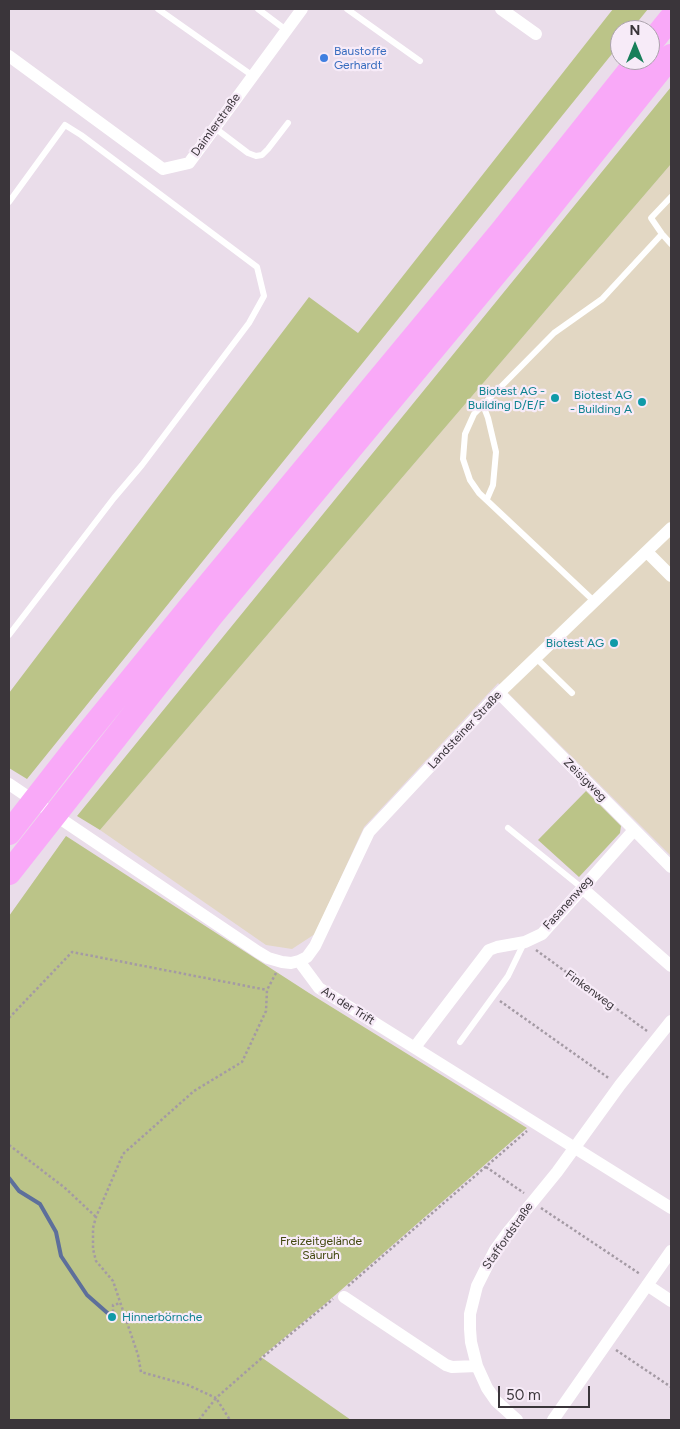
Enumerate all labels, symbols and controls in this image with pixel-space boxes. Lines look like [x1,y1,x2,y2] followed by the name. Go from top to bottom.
[610,20,660,70] north arrow
[630,22,640,39] text: N
[334,44,387,72] place label: Baustoffe Gerhardt
[318,52,330,64] marker: Baustoffe Gerhardt
[188,91,244,159] street label: Daimlerstraße
[468,384,545,412] place label: Biotest AG - Building D/E/F
[570,388,632,416] place label: Biotest AG - Building A
[549,392,561,404] marker: Biotest AG - Building D/E/F
[636,396,648,408] marker: Biotest AG - Building A
[546,636,604,650] place label: Biotest AG
[608,637,620,649] marker: Biotest AG
[425,688,505,772] street label: Landsteiner Straße
[560,755,610,805] street label: Zeisigweg
[540,873,596,933] street label: Fasanenweg
[562,967,618,1013] street label: Finkenweg
[319,984,377,1028] street label: An der Trift
[480,1200,536,1272] street label: Staffordstraße
[280,1234,362,1262] park label: Freizeitgelände Säuruh
[122,1310,202,1324] place label: Hinnerbörnche
[106,1311,118,1323] marker: Hinnerbörnche
[500,1376,592,1408] scale bar
[506,1386,541,1404] text: 50 m

